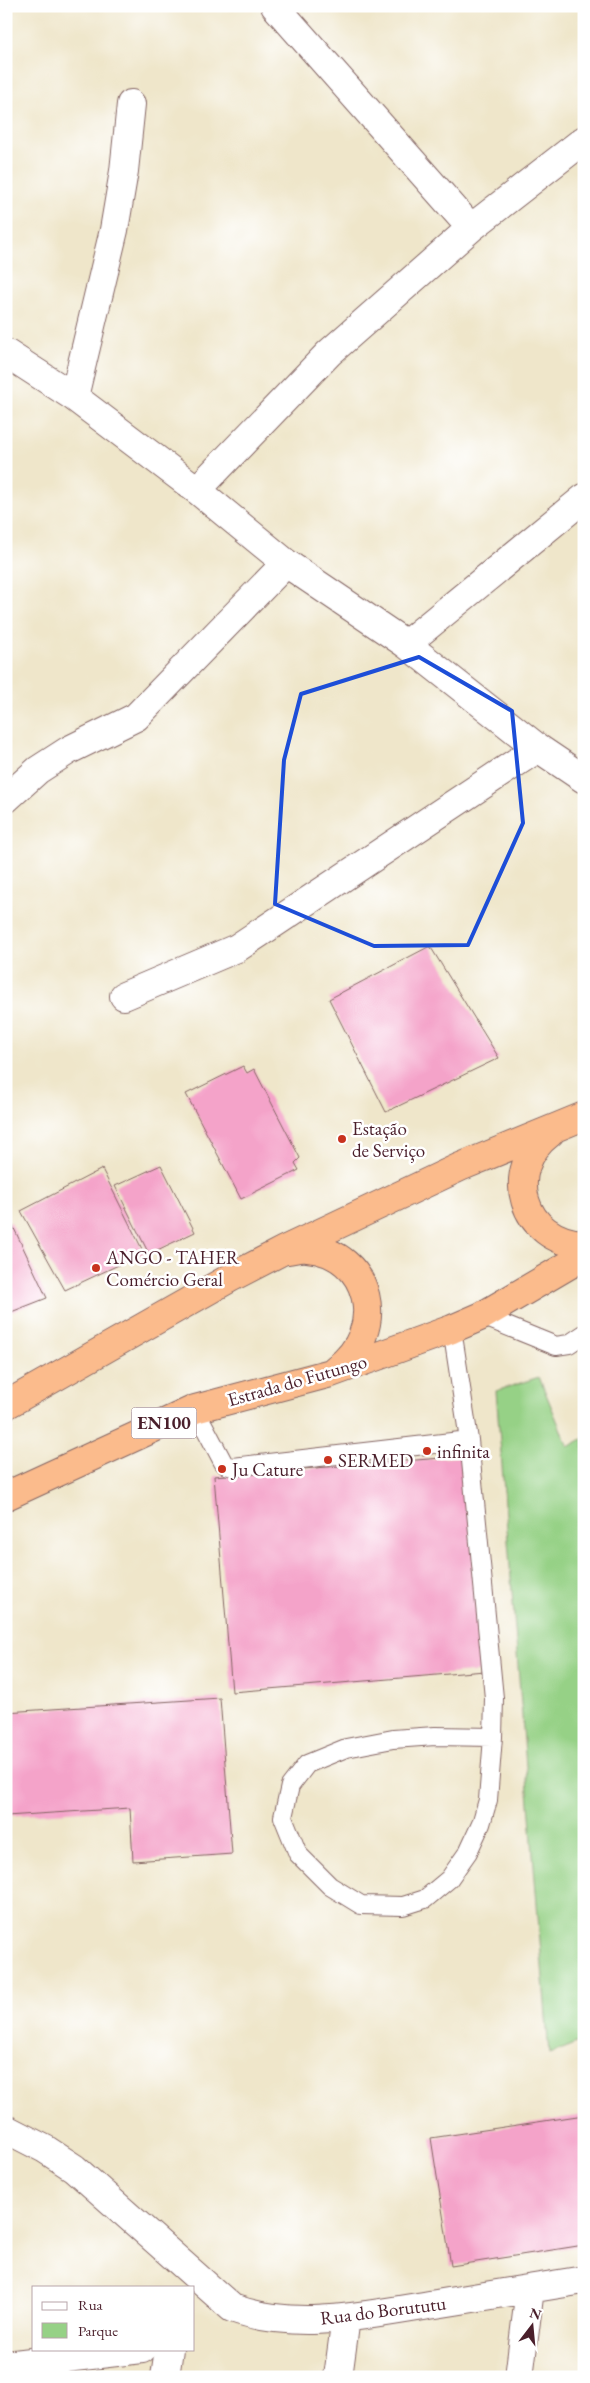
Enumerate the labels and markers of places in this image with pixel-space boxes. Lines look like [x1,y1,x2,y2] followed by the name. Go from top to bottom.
[352,1116,425,1163] place label: Estação de Serviço
[336,1133,348,1145] marker: Estação de Serviço
[105,1245,240,1292] place label: ANGO - TAHER Comércio Geral
[90,1262,102,1274] marker: ANGO - TAHER Comércio Geral
[437,1439,490,1464] place label: infinita
[421,1445,433,1457] marker: infinita
[338,1448,413,1473] place label: SERMED
[322,1454,334,1466] marker: SERMED
[230,1457,303,1482] place label: Ju Cature
[216,1463,228,1475] marker: Ju Cature

